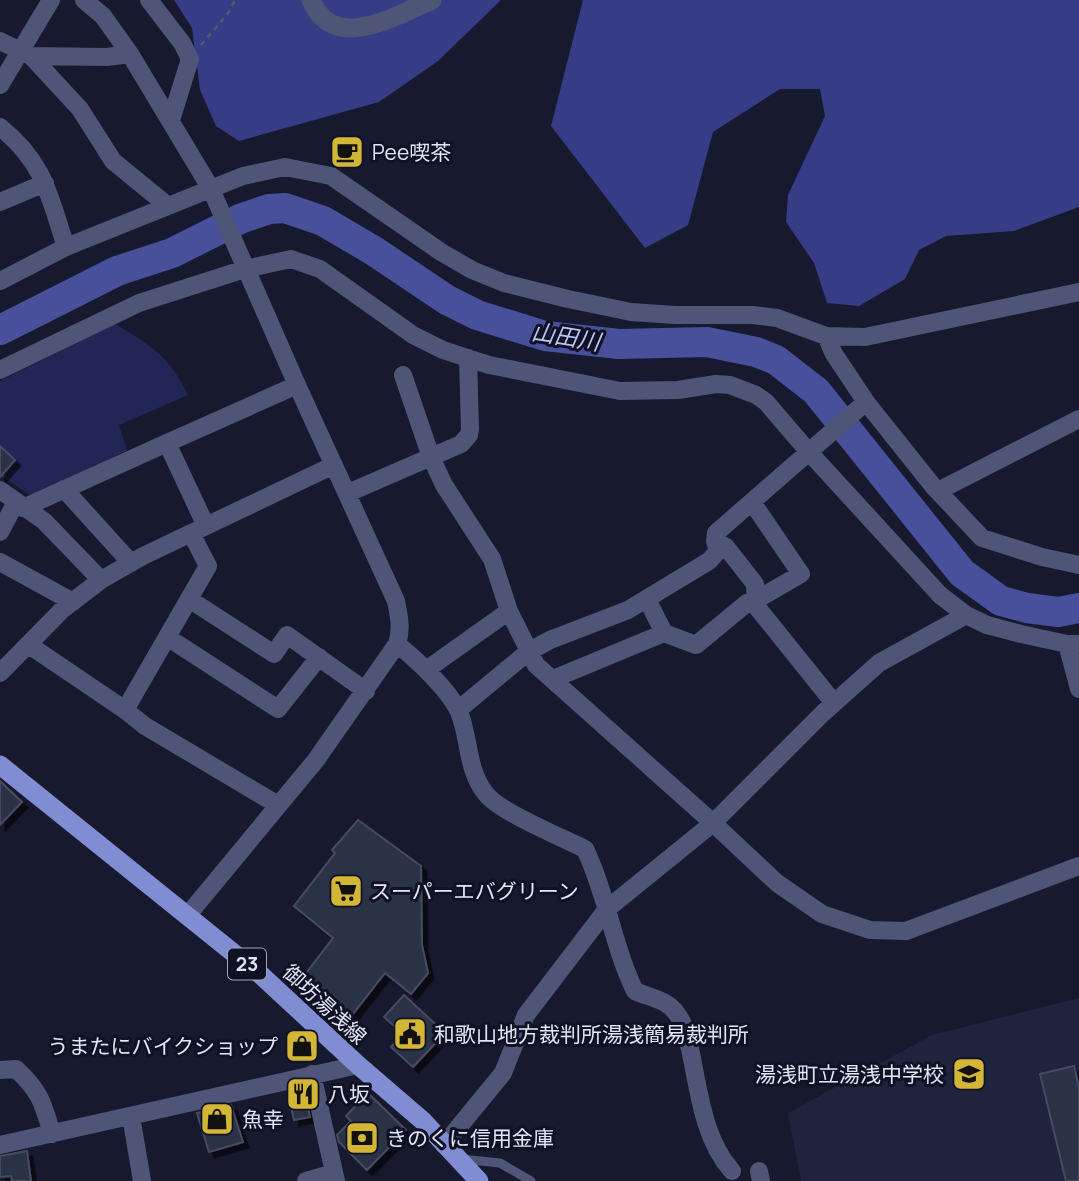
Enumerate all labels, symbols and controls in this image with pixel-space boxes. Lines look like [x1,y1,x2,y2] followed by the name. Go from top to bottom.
[328,133,366,171] cafe icon: Pee喫茶
[372,138,451,166] place label: Pee喫茶
[529,315,606,358] water label: 山田川
[327,872,365,910] supermarket icon: スーパーエバグリーン
[370,877,579,905] place label: スーパーエバグリーン
[228,948,266,980] road number: 23
[277,958,373,1050] street label: 御坊湯浅線
[391,1015,429,1053] public building icon: 和歌山地方裁判所湯浅簡易裁判所
[434,1020,749,1048] place label: 和歌山地方裁判所湯浅簡易裁判所
[283,1027,321,1065] shop icon: うまたにバイクショップ
[47,1032,278,1060] place label: うまたにバイクショップ
[950,1055,988,1093] school or university icon: 湯浅町立湯浅中学校
[755,1060,944,1088] place label: 湯浅町立湯浅中学校
[284,1075,322,1113] restaurant icon: 八坂
[328,1080,370,1108] place label: 八坂
[198,1100,236,1138] shop icon: 魚幸
[242,1105,284,1133] place label: 魚幸
[343,1119,381,1157] bank icon: きのくに信用金庫
[386,1124,554,1152] place label: きのくに信用金庫

